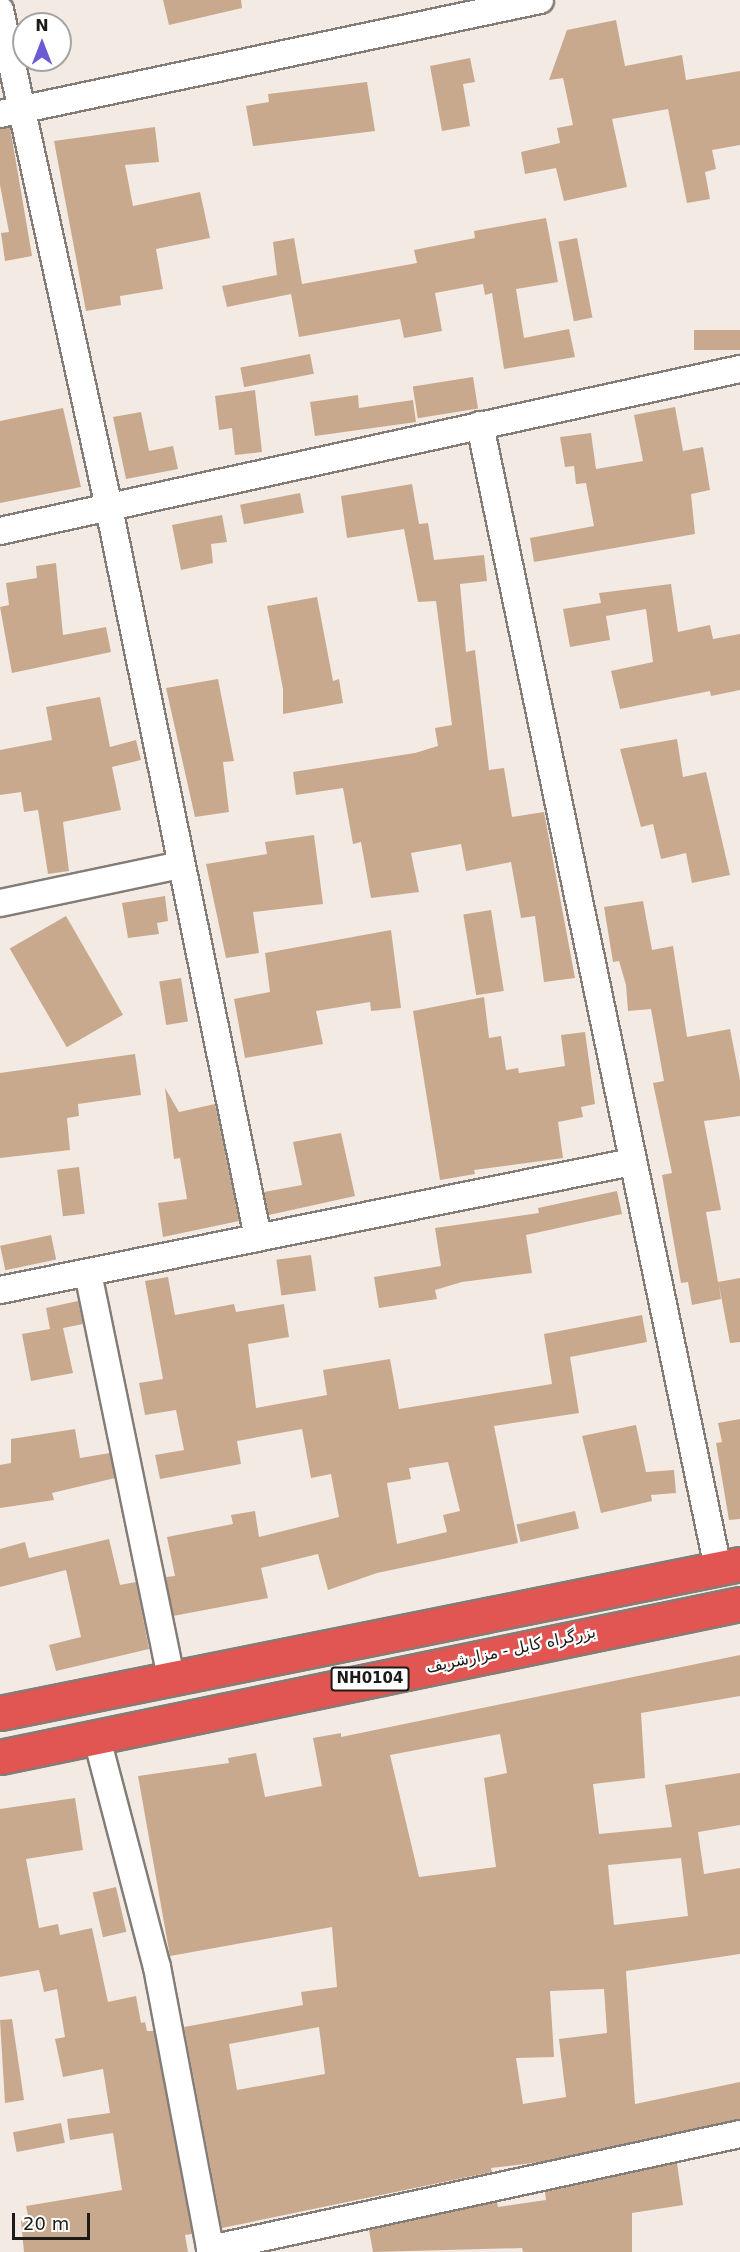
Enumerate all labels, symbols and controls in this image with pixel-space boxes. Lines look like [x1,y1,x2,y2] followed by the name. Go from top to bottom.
[12,12,72,72] north arrow
[35,16,49,35] text: N
[424,1623,598,1677] street label: بزرگراه کابل - مزارشریف
[330,1667,410,1691] road number: NH0104
[15,2201,93,2239] scale bar
[23,2213,69,2234] text: 20 m

